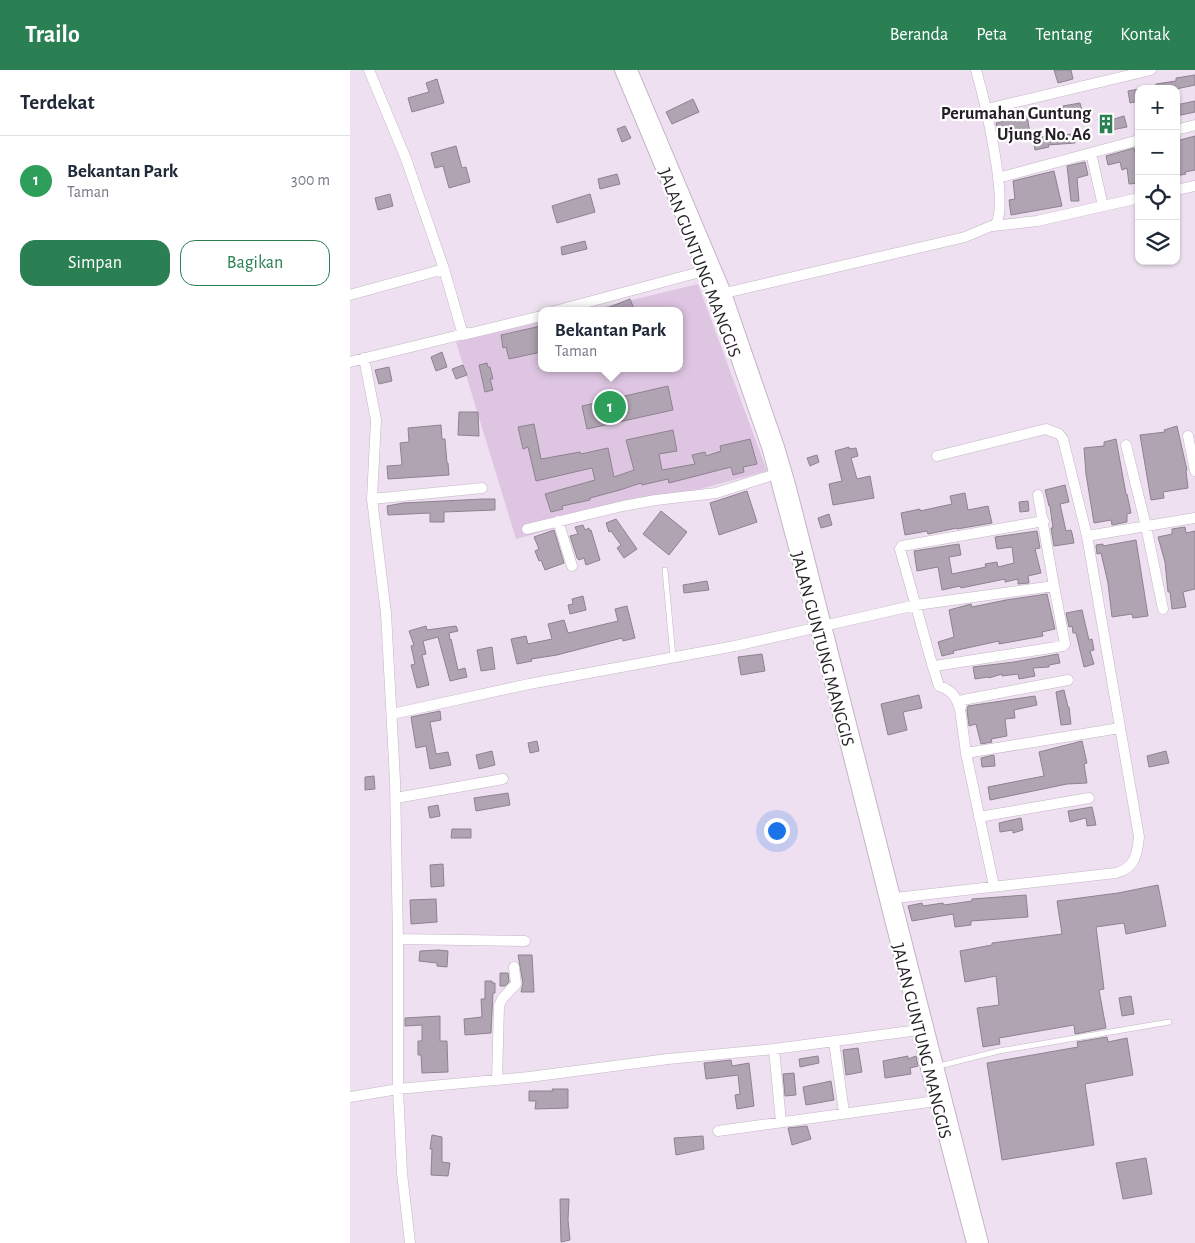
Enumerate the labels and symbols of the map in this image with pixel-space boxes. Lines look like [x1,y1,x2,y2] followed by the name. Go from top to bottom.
[941,105,1092,144] place label: Perumahan Guntung Ujung No. A6
[1095,113,1117,135] building icon: Perumahan Guntung Ujung No. A6
[655,166,743,360] street label: JALAN GUNTUNG MANGGIS
[594,388,626,426] pin: 1
[787,550,857,748] street label: JALAN GUNTUNG MANGGIS
[764,818,790,844] your location
[888,941,954,1141] street label: JALAN GUNTUNG MANGGIS

